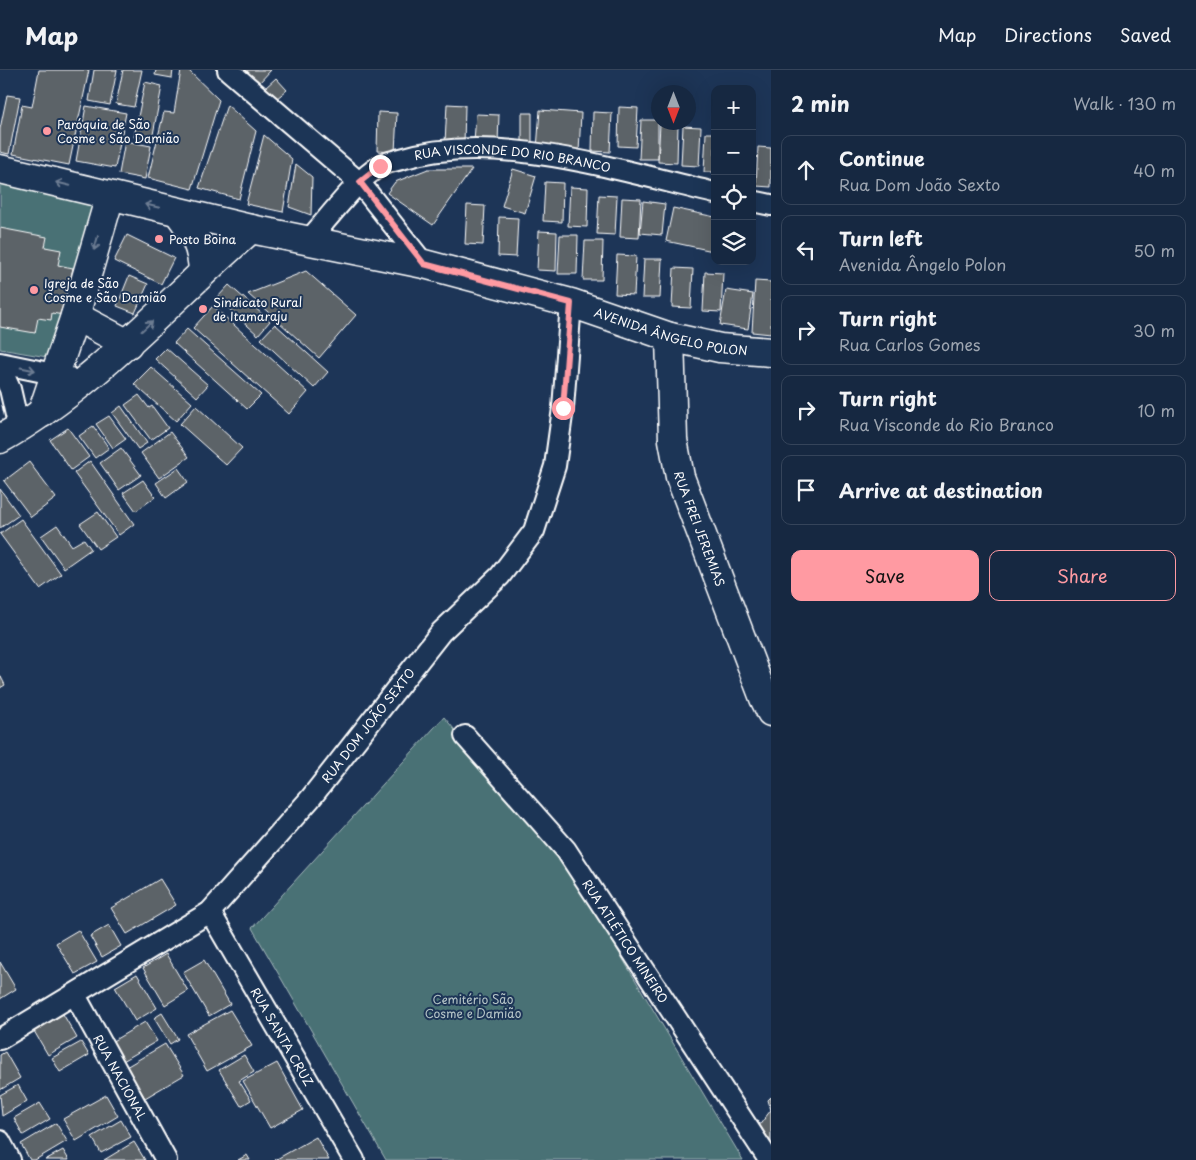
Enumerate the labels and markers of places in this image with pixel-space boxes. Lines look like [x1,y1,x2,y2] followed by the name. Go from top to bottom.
[57,115,180,147] place label: Paróquia de São Cosme e São Damião
[41,125,53,137] marker: Paróquia de São Cosme e São Damião
[169,230,237,248] place label: Posto Boina
[153,233,165,245] marker: Posto Boina
[44,274,167,306] place label: Igreja de São Cosme e São Damião
[28,284,40,296] marker: Igreja de São Cosme e São Damião
[213,293,302,325] place label: Sindicato Rural de Itamaraju
[197,303,209,315] marker: Sindicato Rural de Itamaraju

